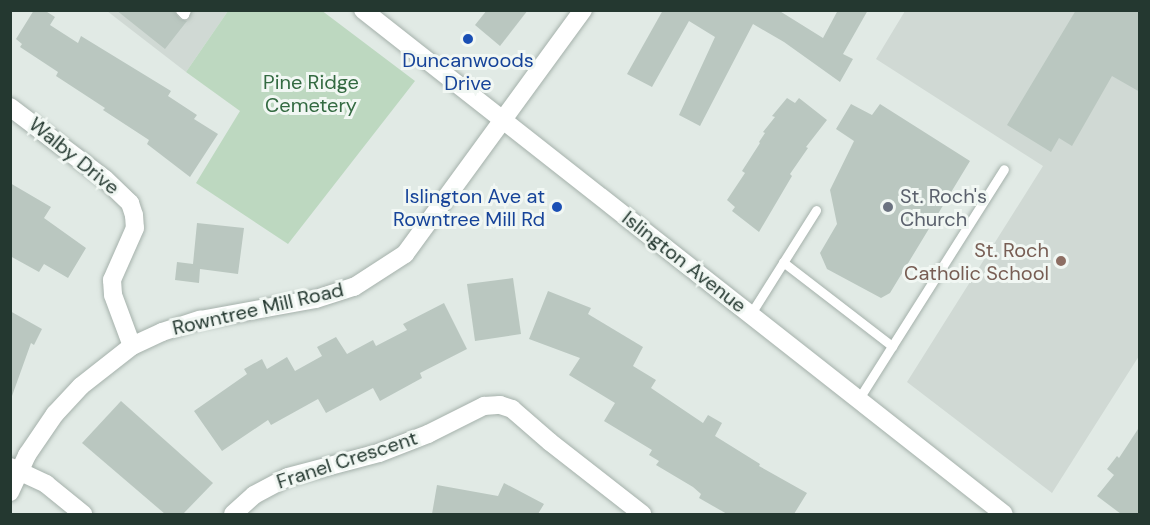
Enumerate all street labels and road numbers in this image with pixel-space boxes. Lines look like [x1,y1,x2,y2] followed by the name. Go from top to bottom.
[24,112,124,200] street label: Walby Drive
[617,206,751,318] street label: Islington Avenue
[170,278,346,340] street label: Rowntree Mill Road
[274,426,420,494] street label: Franel Crescent

